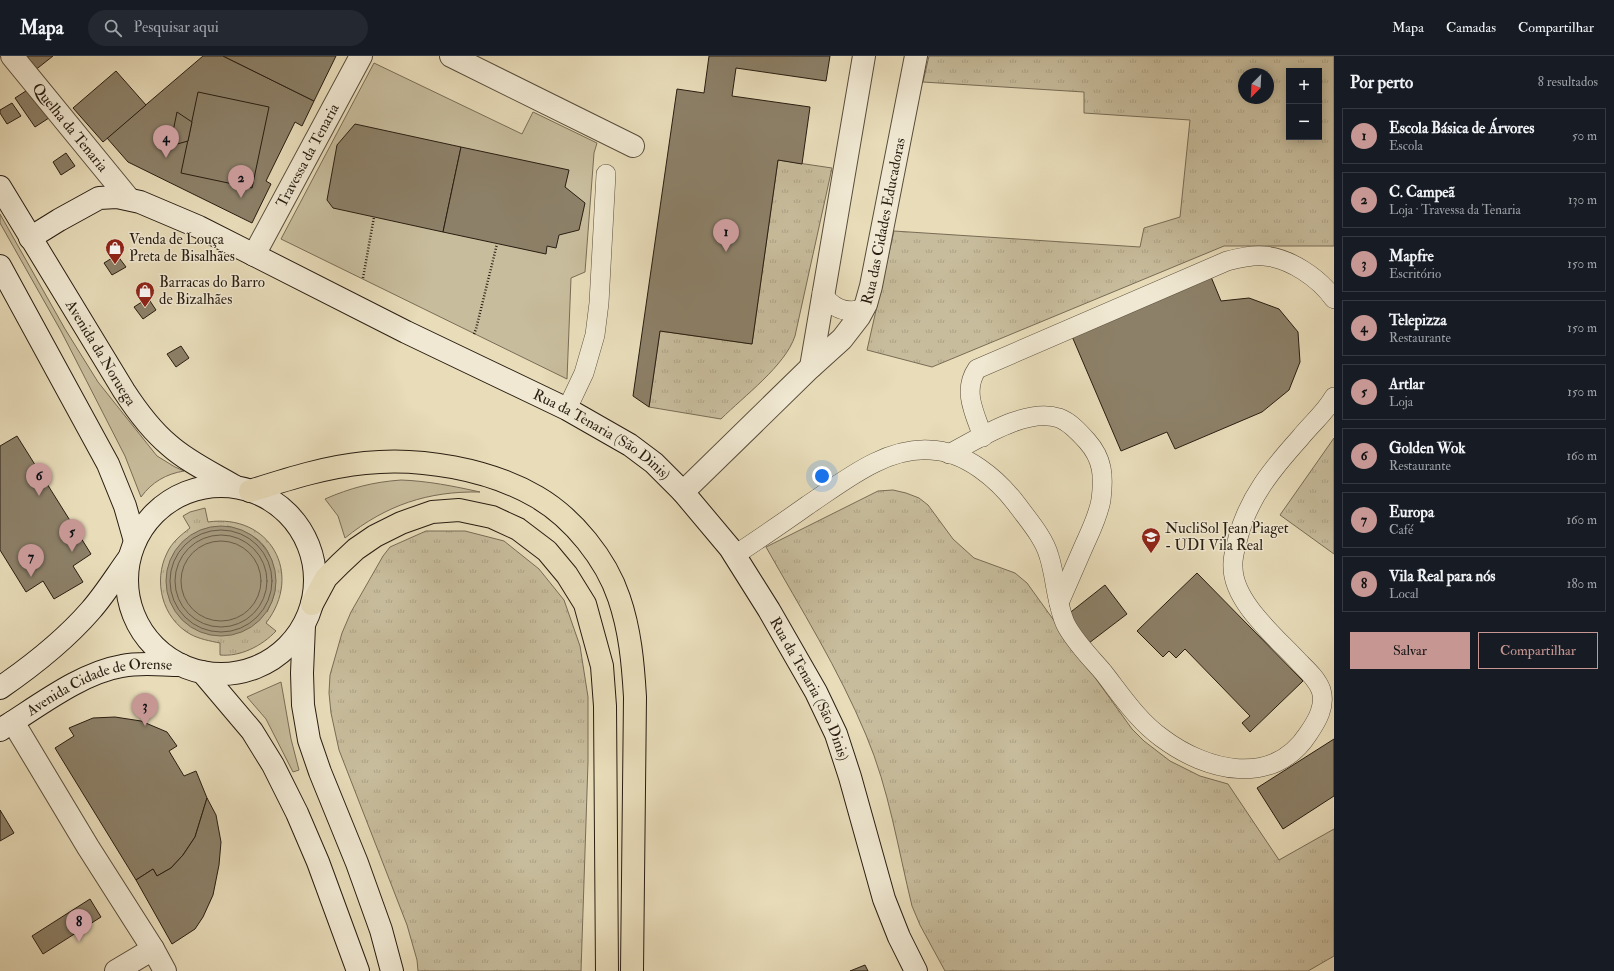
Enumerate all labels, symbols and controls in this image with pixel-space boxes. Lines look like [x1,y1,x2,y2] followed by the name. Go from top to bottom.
[88,10,368,46] search box
[20,16,64,40] text: Mapa
[102,17,124,39] icon: search
[134,18,219,37] text: Pesquisar aqui
[1392,19,1424,36] text: Mapa
[1446,19,1496,36] text: Camadas
[1518,19,1594,36] text: Compartilhar
[1238,68,1274,104] north arrow
[1286,68,1322,140] map controls
[1286,68,1322,104] button: +
[1350,72,1413,93] text: Por perto
[1538,74,1598,90] text: 8 resultados
[28,79,112,177] street label: Quelha da Tenaria
[272,100,344,211] street label: Travessa da Tenaria
[1286,104,1322,140] button: −
[1389,119,1534,138] text: Escola Básica de Árvores
[153,125,179,158] pin: 4
[1362,128,1366,144] text: 1
[1572,128,1597,144] text: 50 m
[857,136,910,307] street label: Rua das Cidades Educadoras
[1389,138,1423,154] text: Escola
[228,165,254,198] pin: 2
[1389,183,1455,202] text: C. Campeã
[1361,192,1367,208] text: 2
[1568,192,1597,208] text: 130 m
[1389,202,1521,218] text: Loja · Travessa da Tenaria
[713,219,739,252] pin: 1
[129,230,235,266] place label: Venda de Louça Preta de Bisalhães
[104,237,126,265] shop icon: Venda de Louça Preta de Bisalhães
[1389,247,1434,266] text: Mapfre
[1362,256,1367,272] text: 3
[1567,256,1597,272] text: 150 m
[1389,266,1441,282] text: Escritório
[159,273,265,309] place label: Barracas do Barro de Bizalhães
[134,280,156,308] shop icon: Barracas do Barro de Bizalhães
[60,296,141,410] street label: Avenida da Noruega
[1389,311,1447,330] text: Telepizza
[1360,320,1368,336] text: 4
[1567,320,1597,336] text: 150 m
[1389,330,1451,346] text: Restaurante
[1389,375,1425,394] text: Artlar
[1361,384,1367,400] text: 5
[1567,384,1597,400] text: 150 m
[530,385,675,484] street label: Rua da Tenaria (São Dinis)
[1389,394,1413,410] text: Loja
[1389,439,1465,458] text: Golden Wok
[1361,448,1367,464] text: 6
[1566,448,1597,464] text: 160 m
[1389,458,1451,474] text: Restaurante
[26,463,52,496] pin: 6
[812,466,832,486] your location
[1389,503,1434,522] text: Europa
[1361,512,1367,528] text: 7
[1566,512,1597,528] text: 160 m
[59,519,85,552] pin: 5
[1165,519,1289,555] place label: NucliSol Jean Piaget - UDI Vila Real
[1389,522,1413,538] text: Café
[1140,526,1162,554] school or university icon: NucliSol Jean Piaget - UDI Vila Real
[18,544,44,577] pin: 7
[1389,567,1496,586] text: Vila Real para nós
[1361,576,1367,592] text: 8
[1567,576,1597,592] text: 180 m
[1389,586,1419,602] text: Local
[765,614,853,763] street label: Rua da Tenaria (São Dinis)
[1350,632,1470,669] button: Salvar
[1478,632,1598,669] button: Compartilhar
[22,655,173,721] street label: Avenida Cidade de Orense
[132,693,158,726] pin: 3
[66,909,92,942] pin: 8

